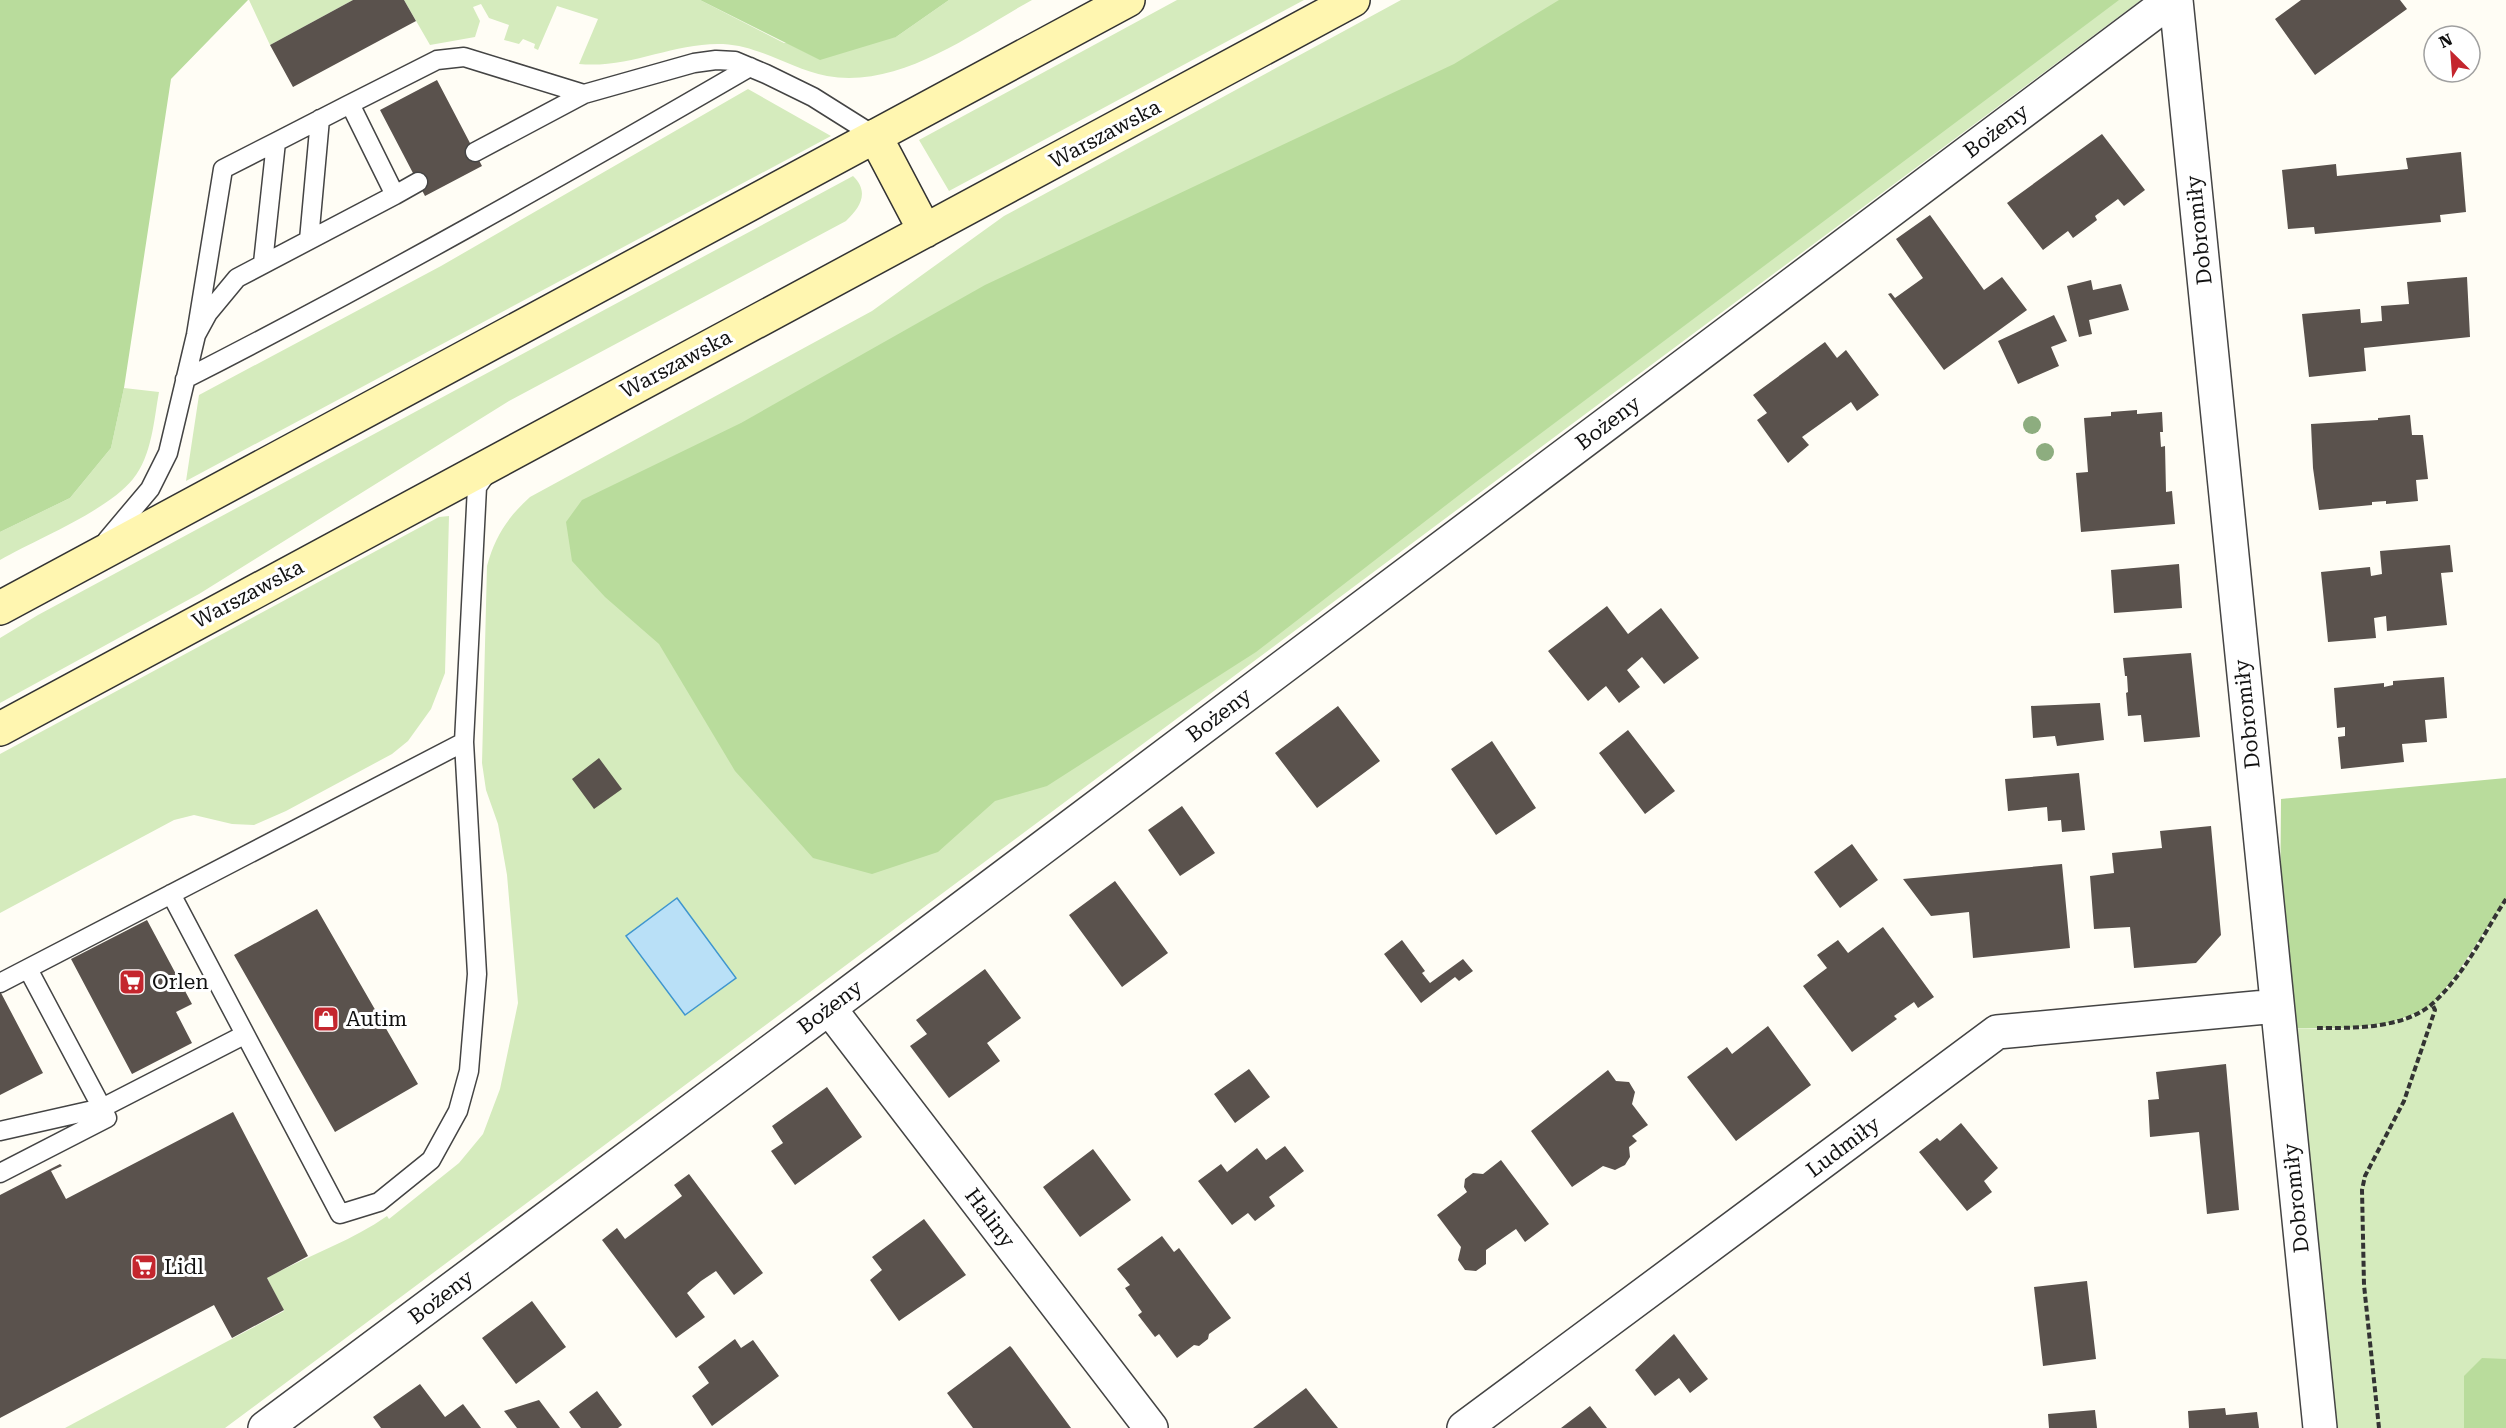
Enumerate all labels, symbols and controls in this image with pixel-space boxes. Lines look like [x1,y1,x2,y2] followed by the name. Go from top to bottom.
[2422,24,2482,84] north arrow
[2436,30,2455,52] text: N
[1045,94,1165,173] street label: Warszawska
[1959,99,2033,163] street label: Bożeny
[2181,174,2217,286] street label: Dobromiły
[616,324,736,403] street label: Warszawska
[1571,391,1645,455] street label: Bożeny
[188,554,308,633] street label: Warszawska
[2229,658,2265,770] street label: Dobromiły
[1182,683,1256,747] street label: Bożeny
[117,967,147,997] supermarket icon: Orlen
[152,970,209,994] place label: Orlen
[793,975,867,1039] street label: Bożeny
[311,1004,341,1034] shop icon: Autim
[346,1007,407,1031] place label: Autim
[1802,1111,1885,1182] street label: Ludmiły
[2278,1142,2314,1254] street label: Dobromiły
[960,1184,1020,1253] street label: Haliny
[129,1252,159,1282] supermarket icon: Lidl
[164,1255,204,1279] place label: Lidl
[404,1265,478,1329] street label: Bożeny

